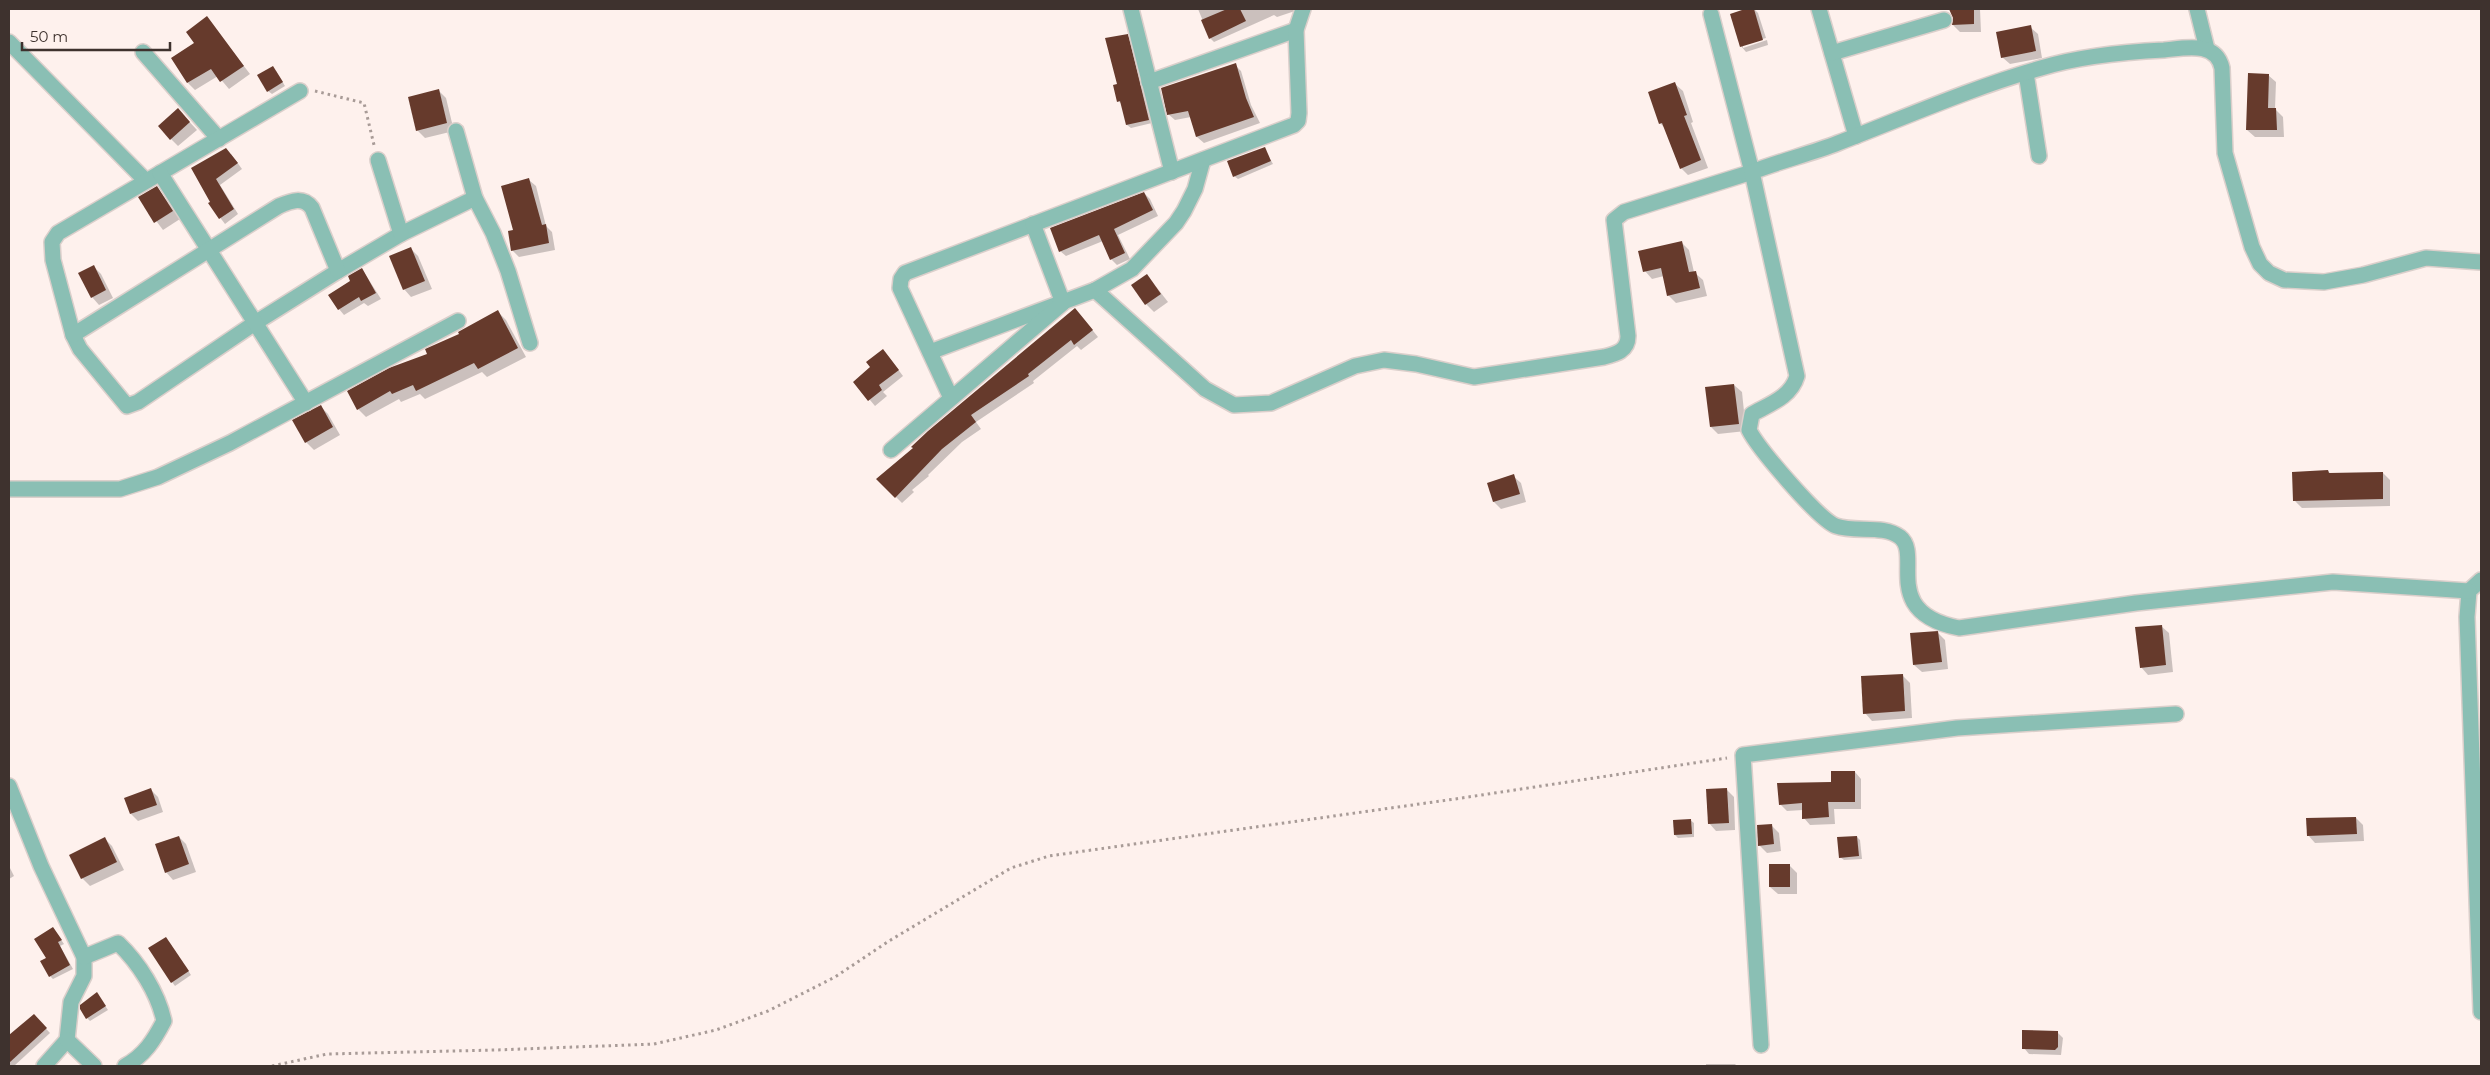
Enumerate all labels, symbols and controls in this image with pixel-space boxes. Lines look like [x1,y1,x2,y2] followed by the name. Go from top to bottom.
[22,20,170,52] scale bar
[30,27,68,46] text: 50 m

